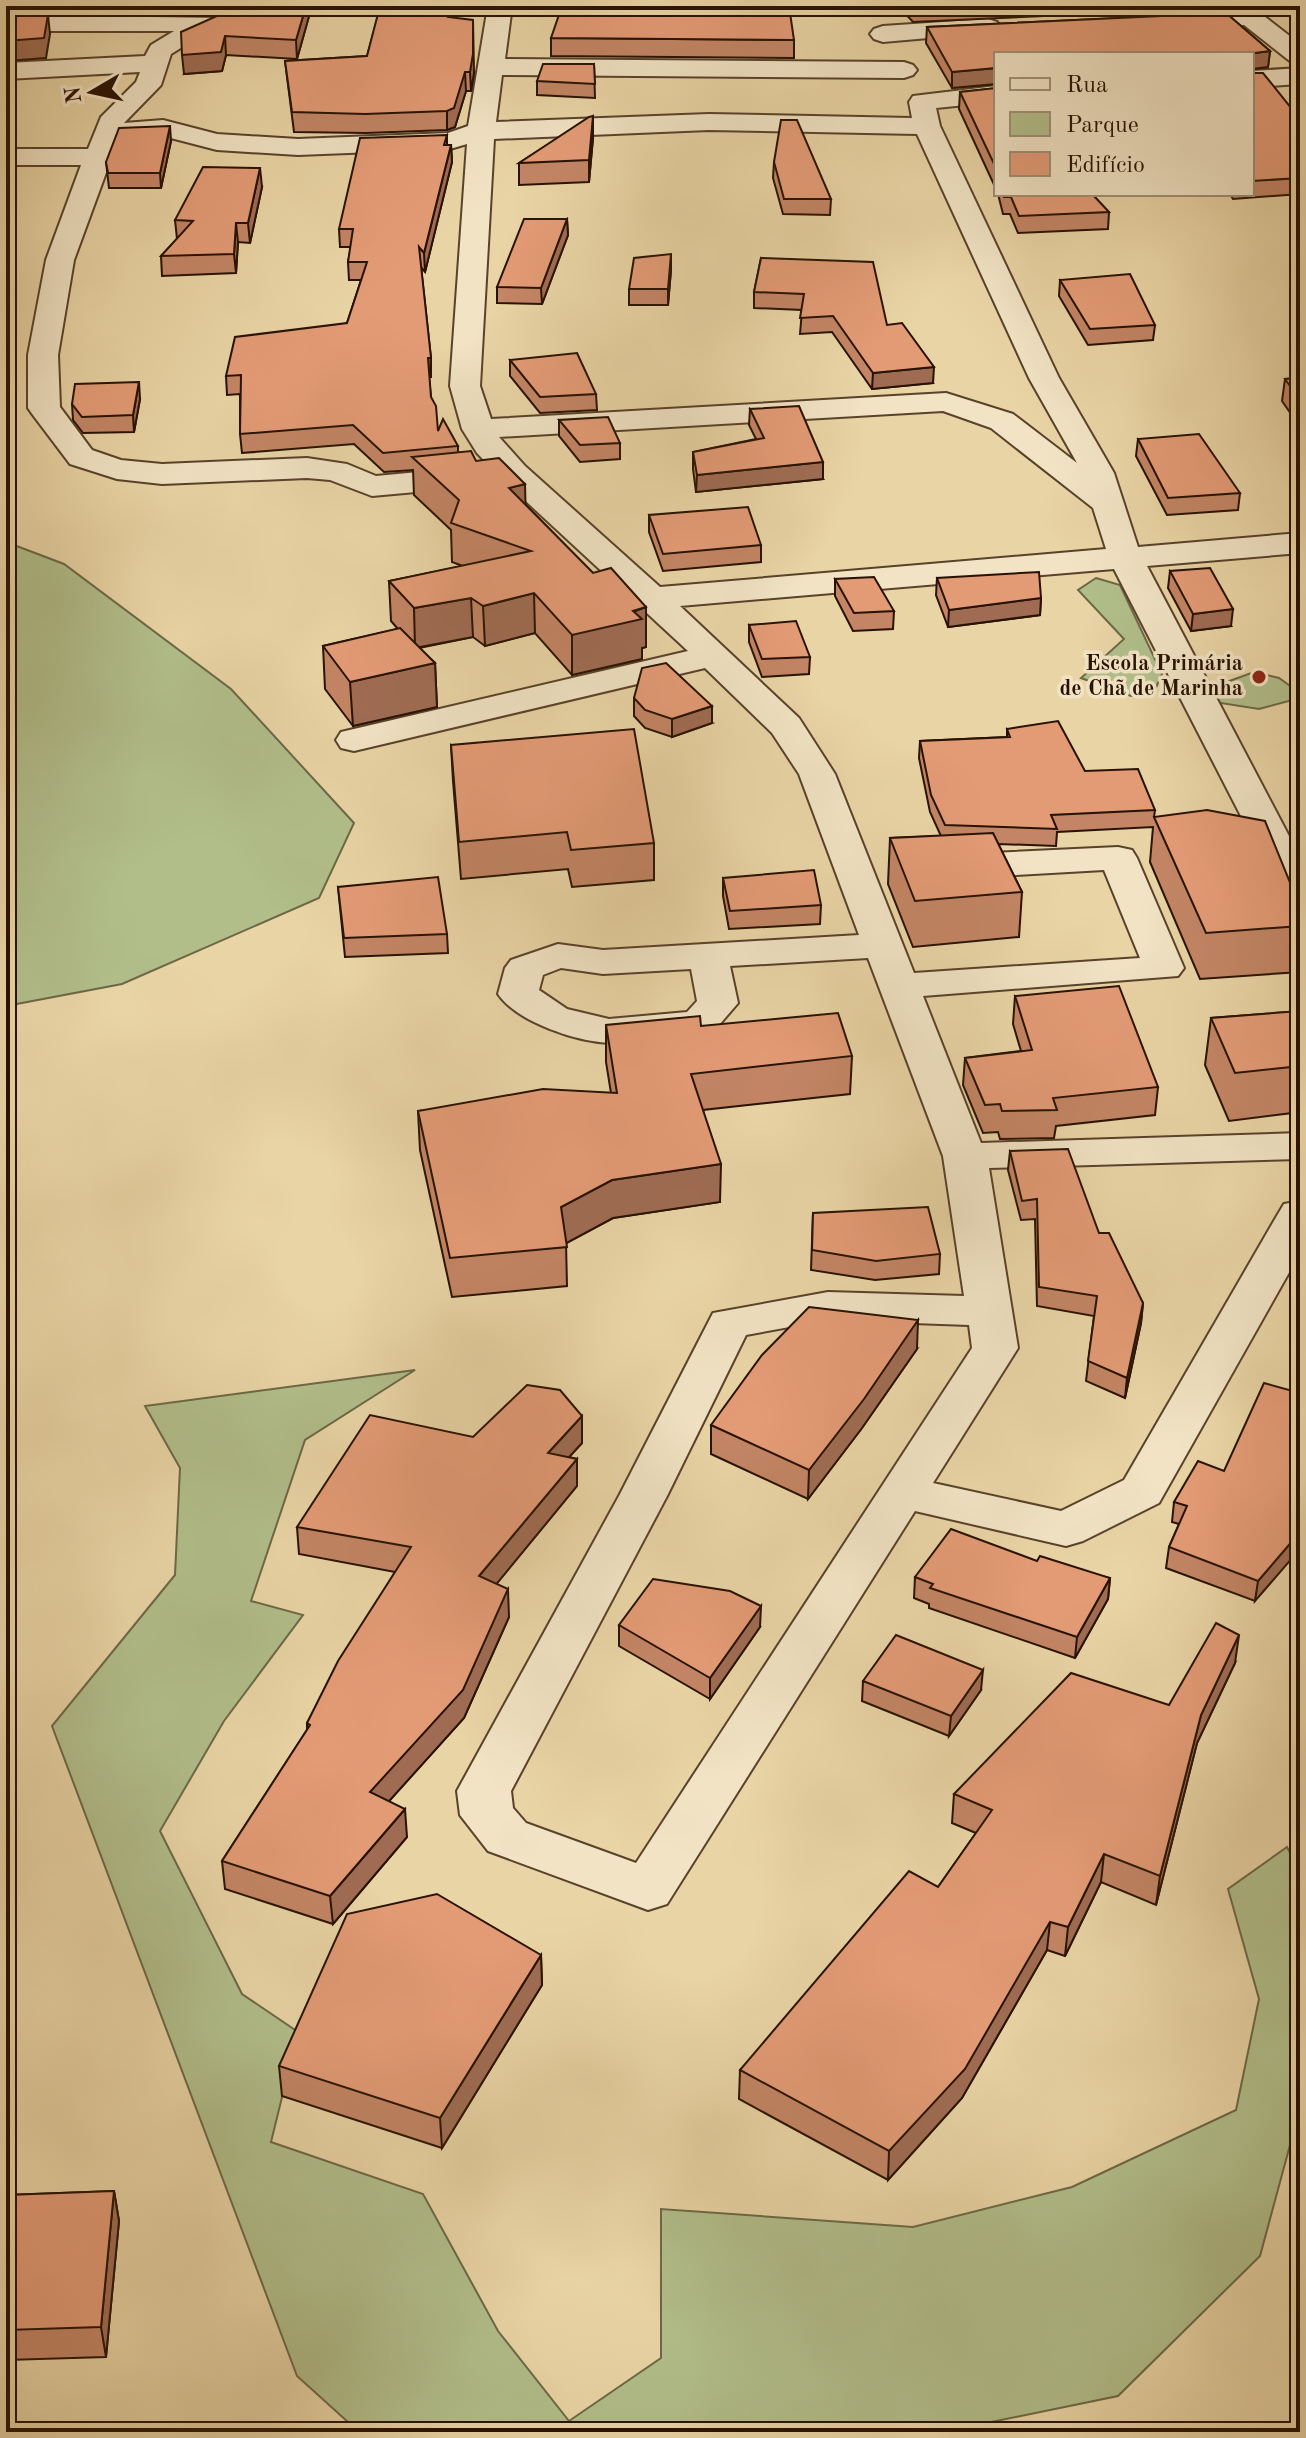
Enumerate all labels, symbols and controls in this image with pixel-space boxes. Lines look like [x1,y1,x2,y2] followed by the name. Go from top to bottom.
[52,52,132,132] north arrow
[994,52,1254,196] legend
[1066,74,1108,98] text: Rua
[62,85,86,105] text: N
[1066,114,1139,138] text: Parque
[1066,154,1145,178] text: Edifício
[1060,653,1243,700] place label: Escola Primária de Chã de Marinha
[1250,668,1268,686] marker: Escola Primária de Chã de Marinha

